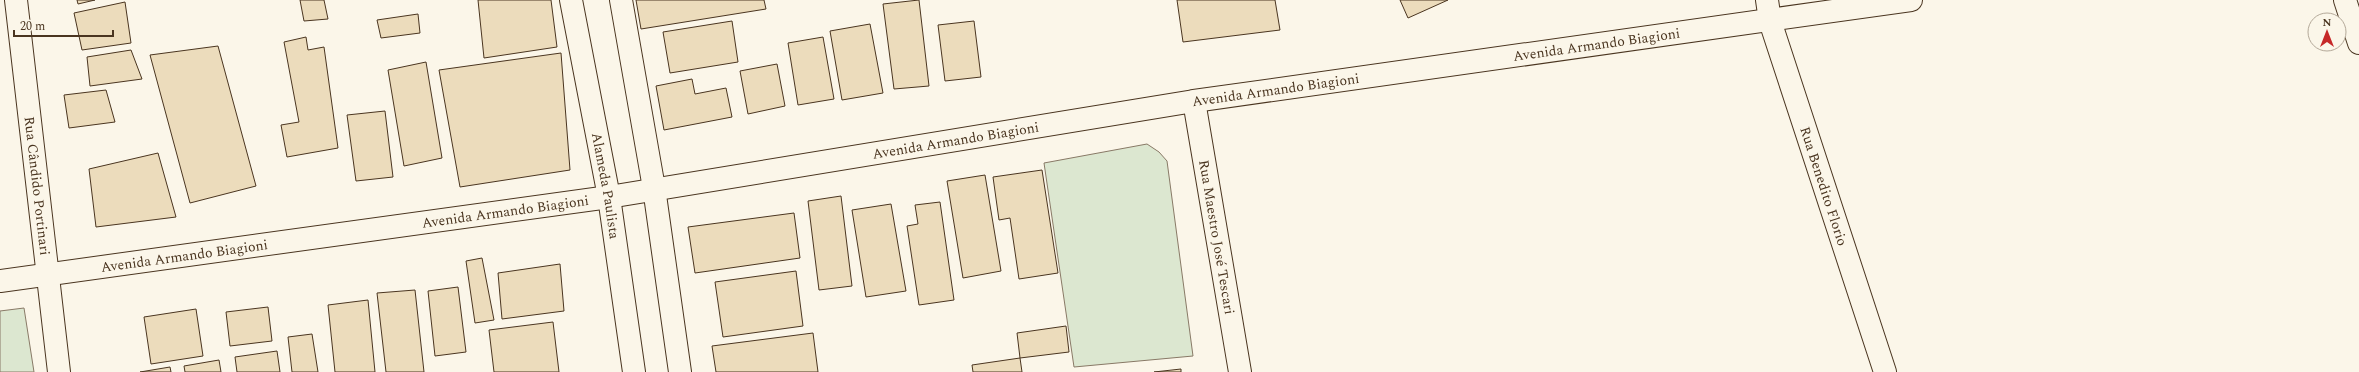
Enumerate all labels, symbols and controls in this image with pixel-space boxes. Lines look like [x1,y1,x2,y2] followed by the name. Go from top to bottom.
[14,12,113,38] scale bar
[2307,12,2347,52] north arrow
[2323,14,2332,31] text: N
[20,17,45,36] text: 20 m
[1512,22,1681,66] street label: Avenida Armando Biagioni
[1191,67,1361,112] street label: Avenida Armando Biagioni
[19,115,56,256] street label: Rua Cândido Portinari
[871,116,1040,164] street label: Avenida Armando Biagioni
[1795,124,1853,248] street label: Rua Benedito Florio
[586,131,625,241] street label: Alameda Paulista
[1194,158,1241,316] street label: Rua Maestro José Tescari
[420,189,590,233] street label: Avenida Armando Biagioni
[99,234,269,278] street label: Avenida Armando Biagioni

